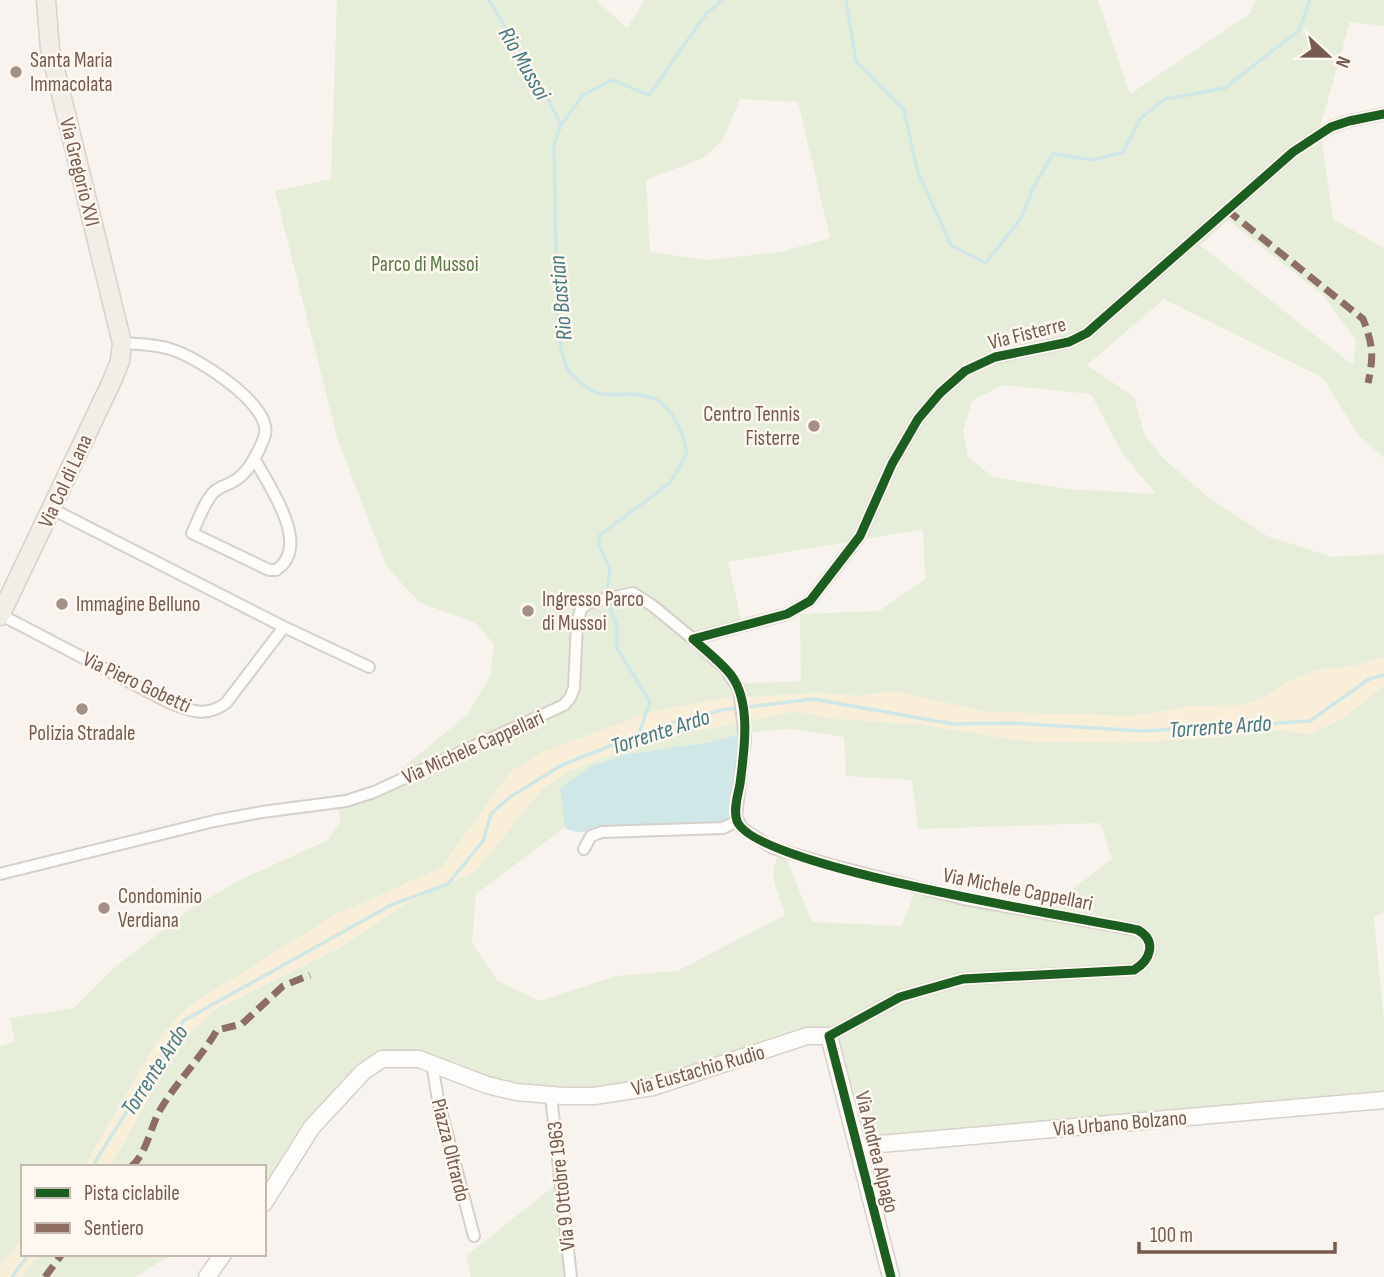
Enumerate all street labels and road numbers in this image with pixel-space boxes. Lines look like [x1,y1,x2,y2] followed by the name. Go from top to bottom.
[54,115,105,229] street label: Via Gregorio XVI
[986,312,1069,355] street label: Via Fisterre
[33,431,98,532] street label: Via Col di Lana
[79,646,195,718] street label: Via Piero Gobetti
[399,705,548,790] street label: Via Michele Cappellari
[941,863,1095,916] street label: Via Michele Cappellari
[629,1040,768,1101] street label: Via Eustachio Rudio
[849,1089,904,1216] street label: Via Andrea Alpago
[426,1096,475,1204] street label: Piazza Oltrardo
[1052,1105,1188,1142] street label: Via Urbano Bolzano
[542,1120,581,1252] street label: Via 9 Ottobre 1963

